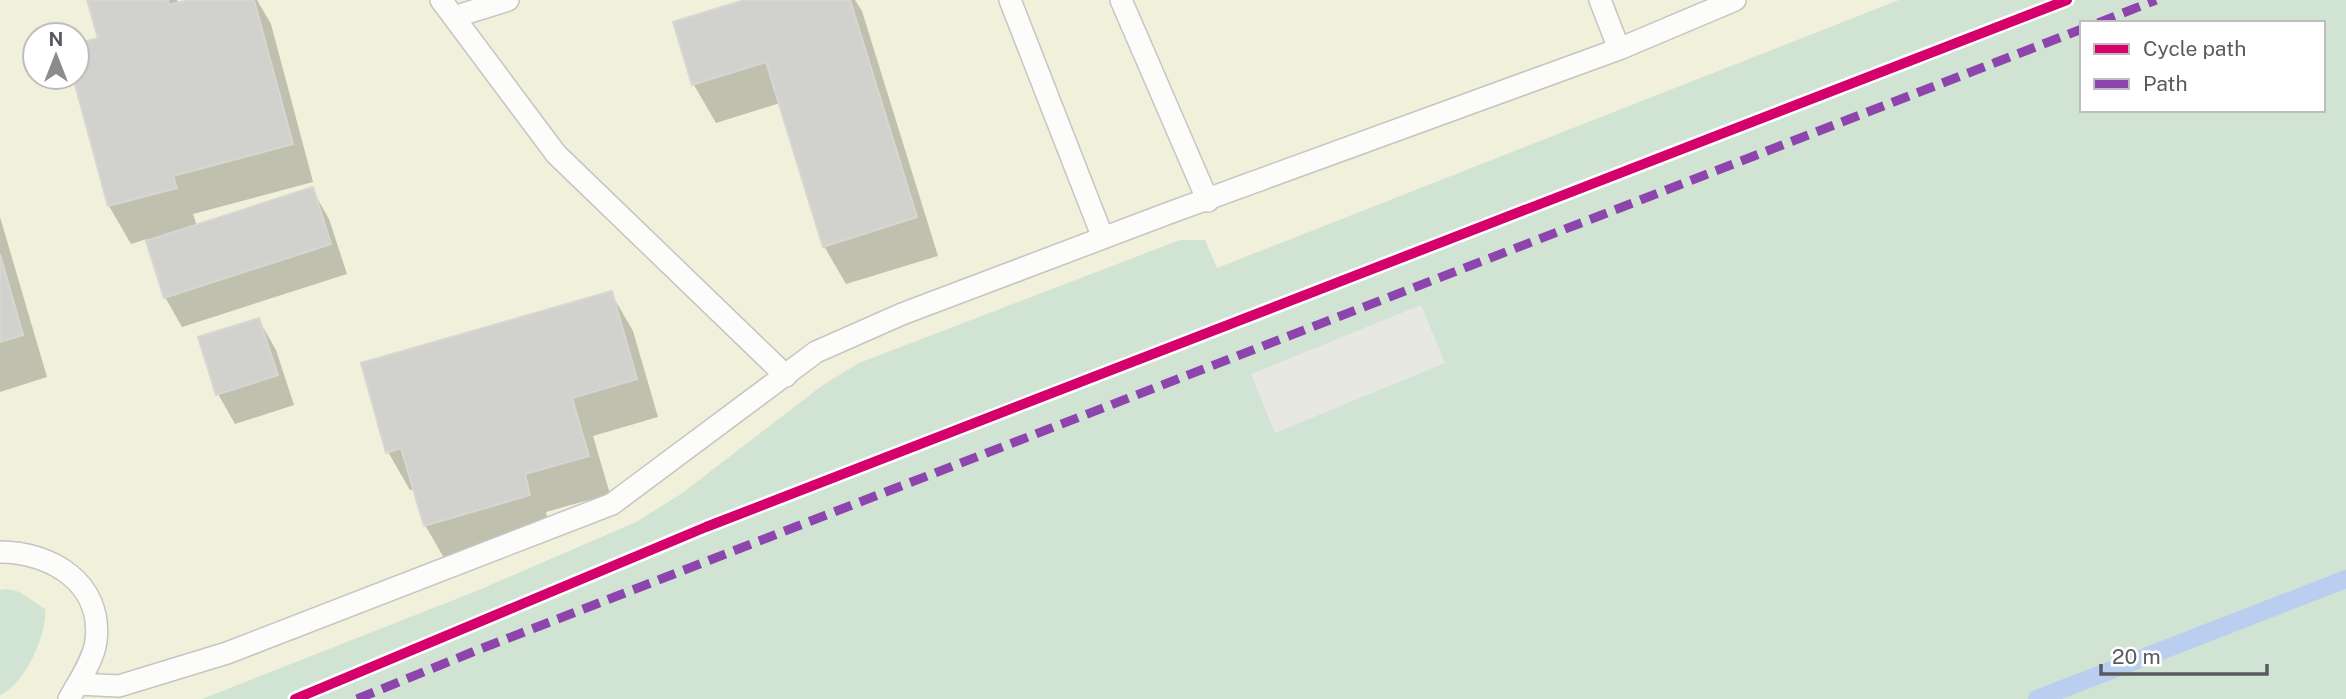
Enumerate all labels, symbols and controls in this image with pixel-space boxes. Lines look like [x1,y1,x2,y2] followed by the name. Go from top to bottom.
[21,21,91,91] north arrow
[2080,21,2325,112] legend
[49,28,63,50] text: N
[2143,36,2246,61] text: Cycle path
[2143,71,2188,96] text: Path
[2101,632,2267,676] scale bar
[2112,644,2161,669] text: 20 m

